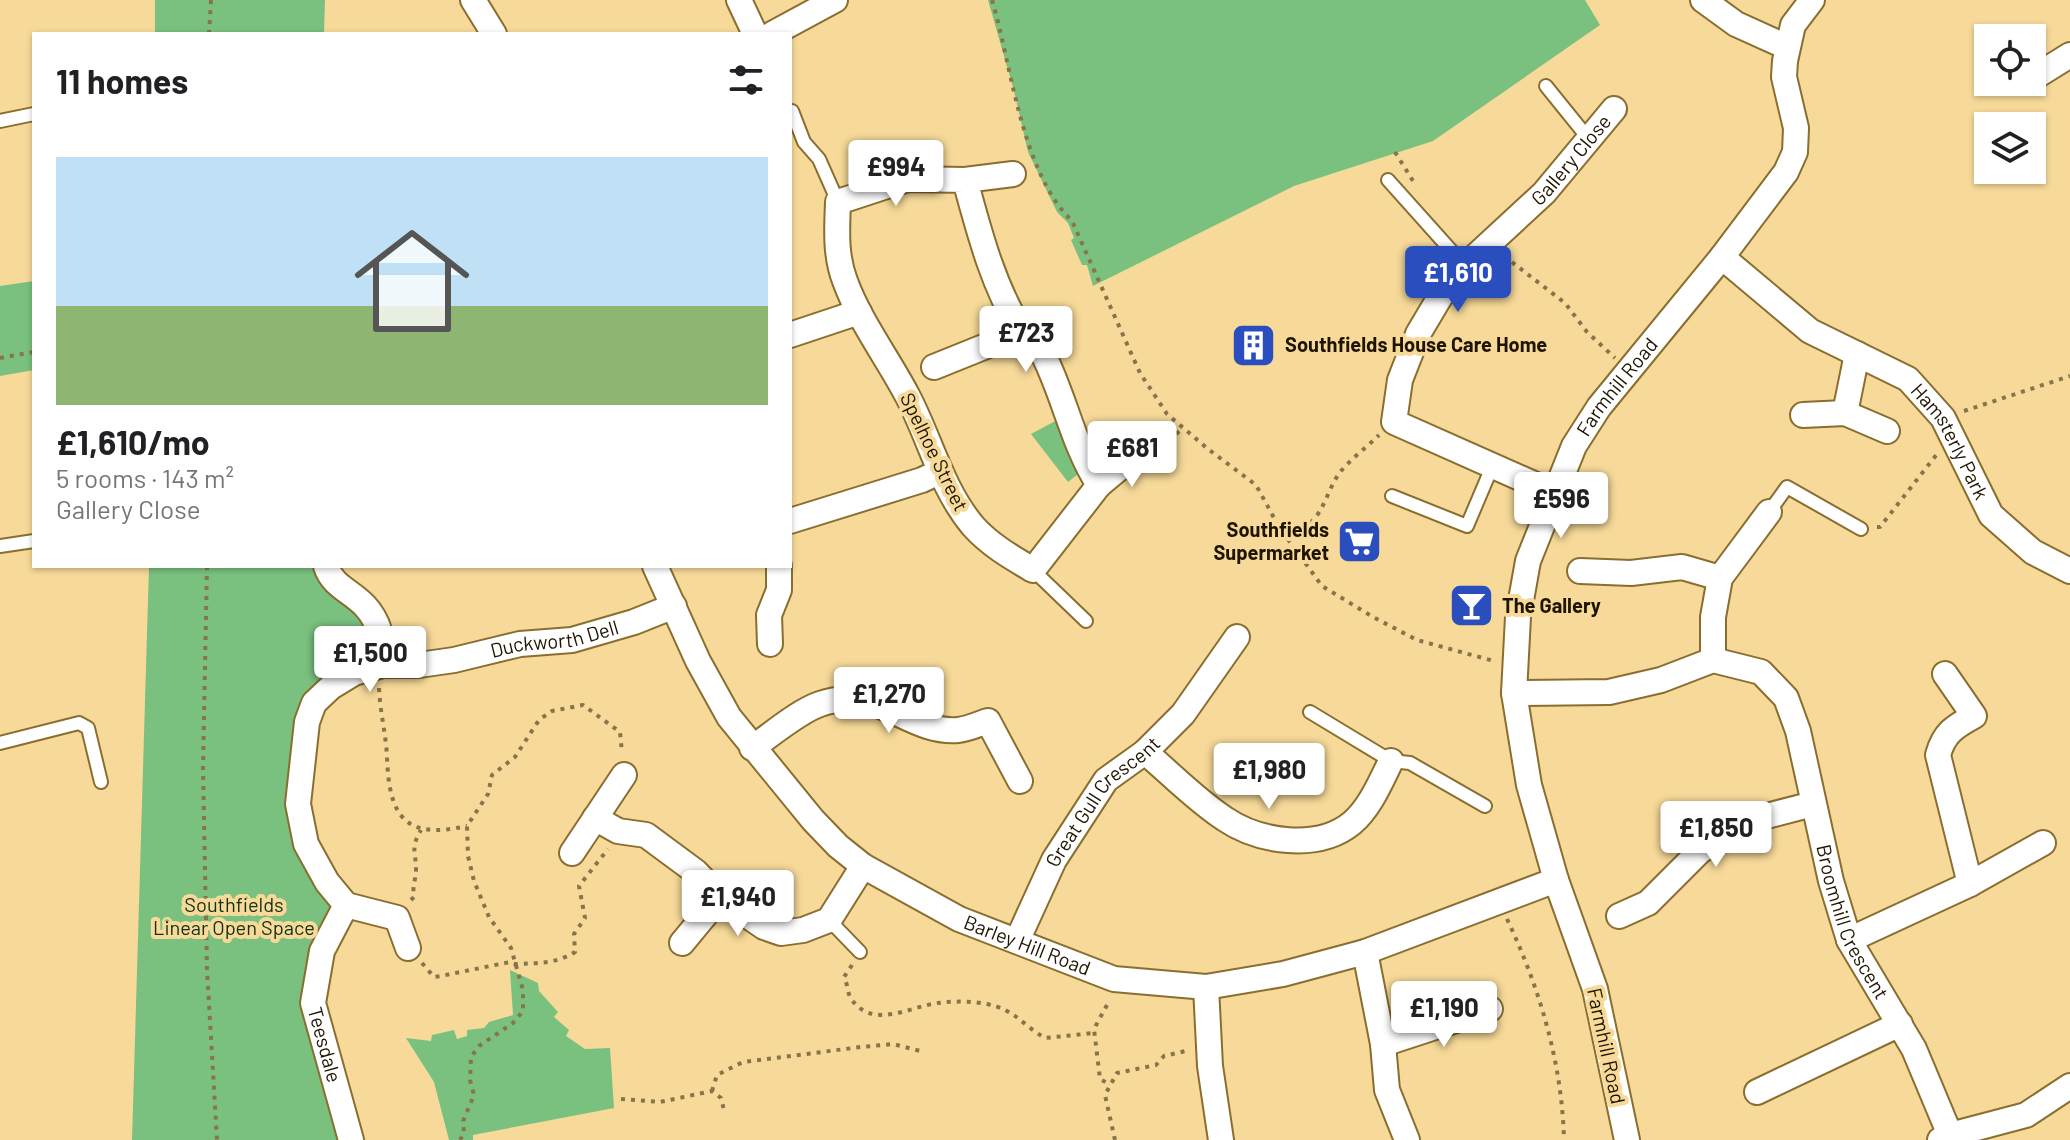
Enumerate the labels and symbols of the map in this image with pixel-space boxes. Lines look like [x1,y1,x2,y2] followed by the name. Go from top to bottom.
[1526,109,1615,210] street label: Gallery Close
[849,140,943,208] pin: £994
[1393,246,1523,314] pin: £1,610
[979,306,1073,374] pin: £723
[1230,321,1278,369] building icon: Southfields House Care Home
[1285,332,1547,356] place label: Southfields House Care Home
[1571,332,1662,440] street label: Farmhill Road
[1907,378,1994,503] street label: Hamsterly Park
[896,388,974,515] street label: Spelhoe Street
[1085,421,1179,489] pin: £681
[1514,472,1608,540] pin: £596
[1213,517,1329,564] place label: Southfields Supermarket
[1336,518,1384,566] supermarket icon: Southfields Supermarket
[1447,582,1495,630] bar icon: The Gallery
[1502,593,1601,617] place label: The Gallery
[488,614,621,662] street label: Duckworth Dell
[305,626,435,694] pin: £1,500
[824,667,954,735] pin: £1,270
[1040,731,1165,870] street label: Great Gull Crescent
[1204,743,1334,811] pin: £1,980
[1651,801,1781,869] pin: £1,850
[1812,842,1894,1003] street label: Broomhill Crescent
[673,870,803,938] pin: £1,940
[153,892,315,939] park label: Southfields Linear Open Space
[961,909,1094,980] street label: Barley Hill Road
[1379,981,1509,1049] pin: £1,190
[1583,986,1631,1106] street label: Farmhill Road
[304,1004,347,1085] street label: Teesdale

